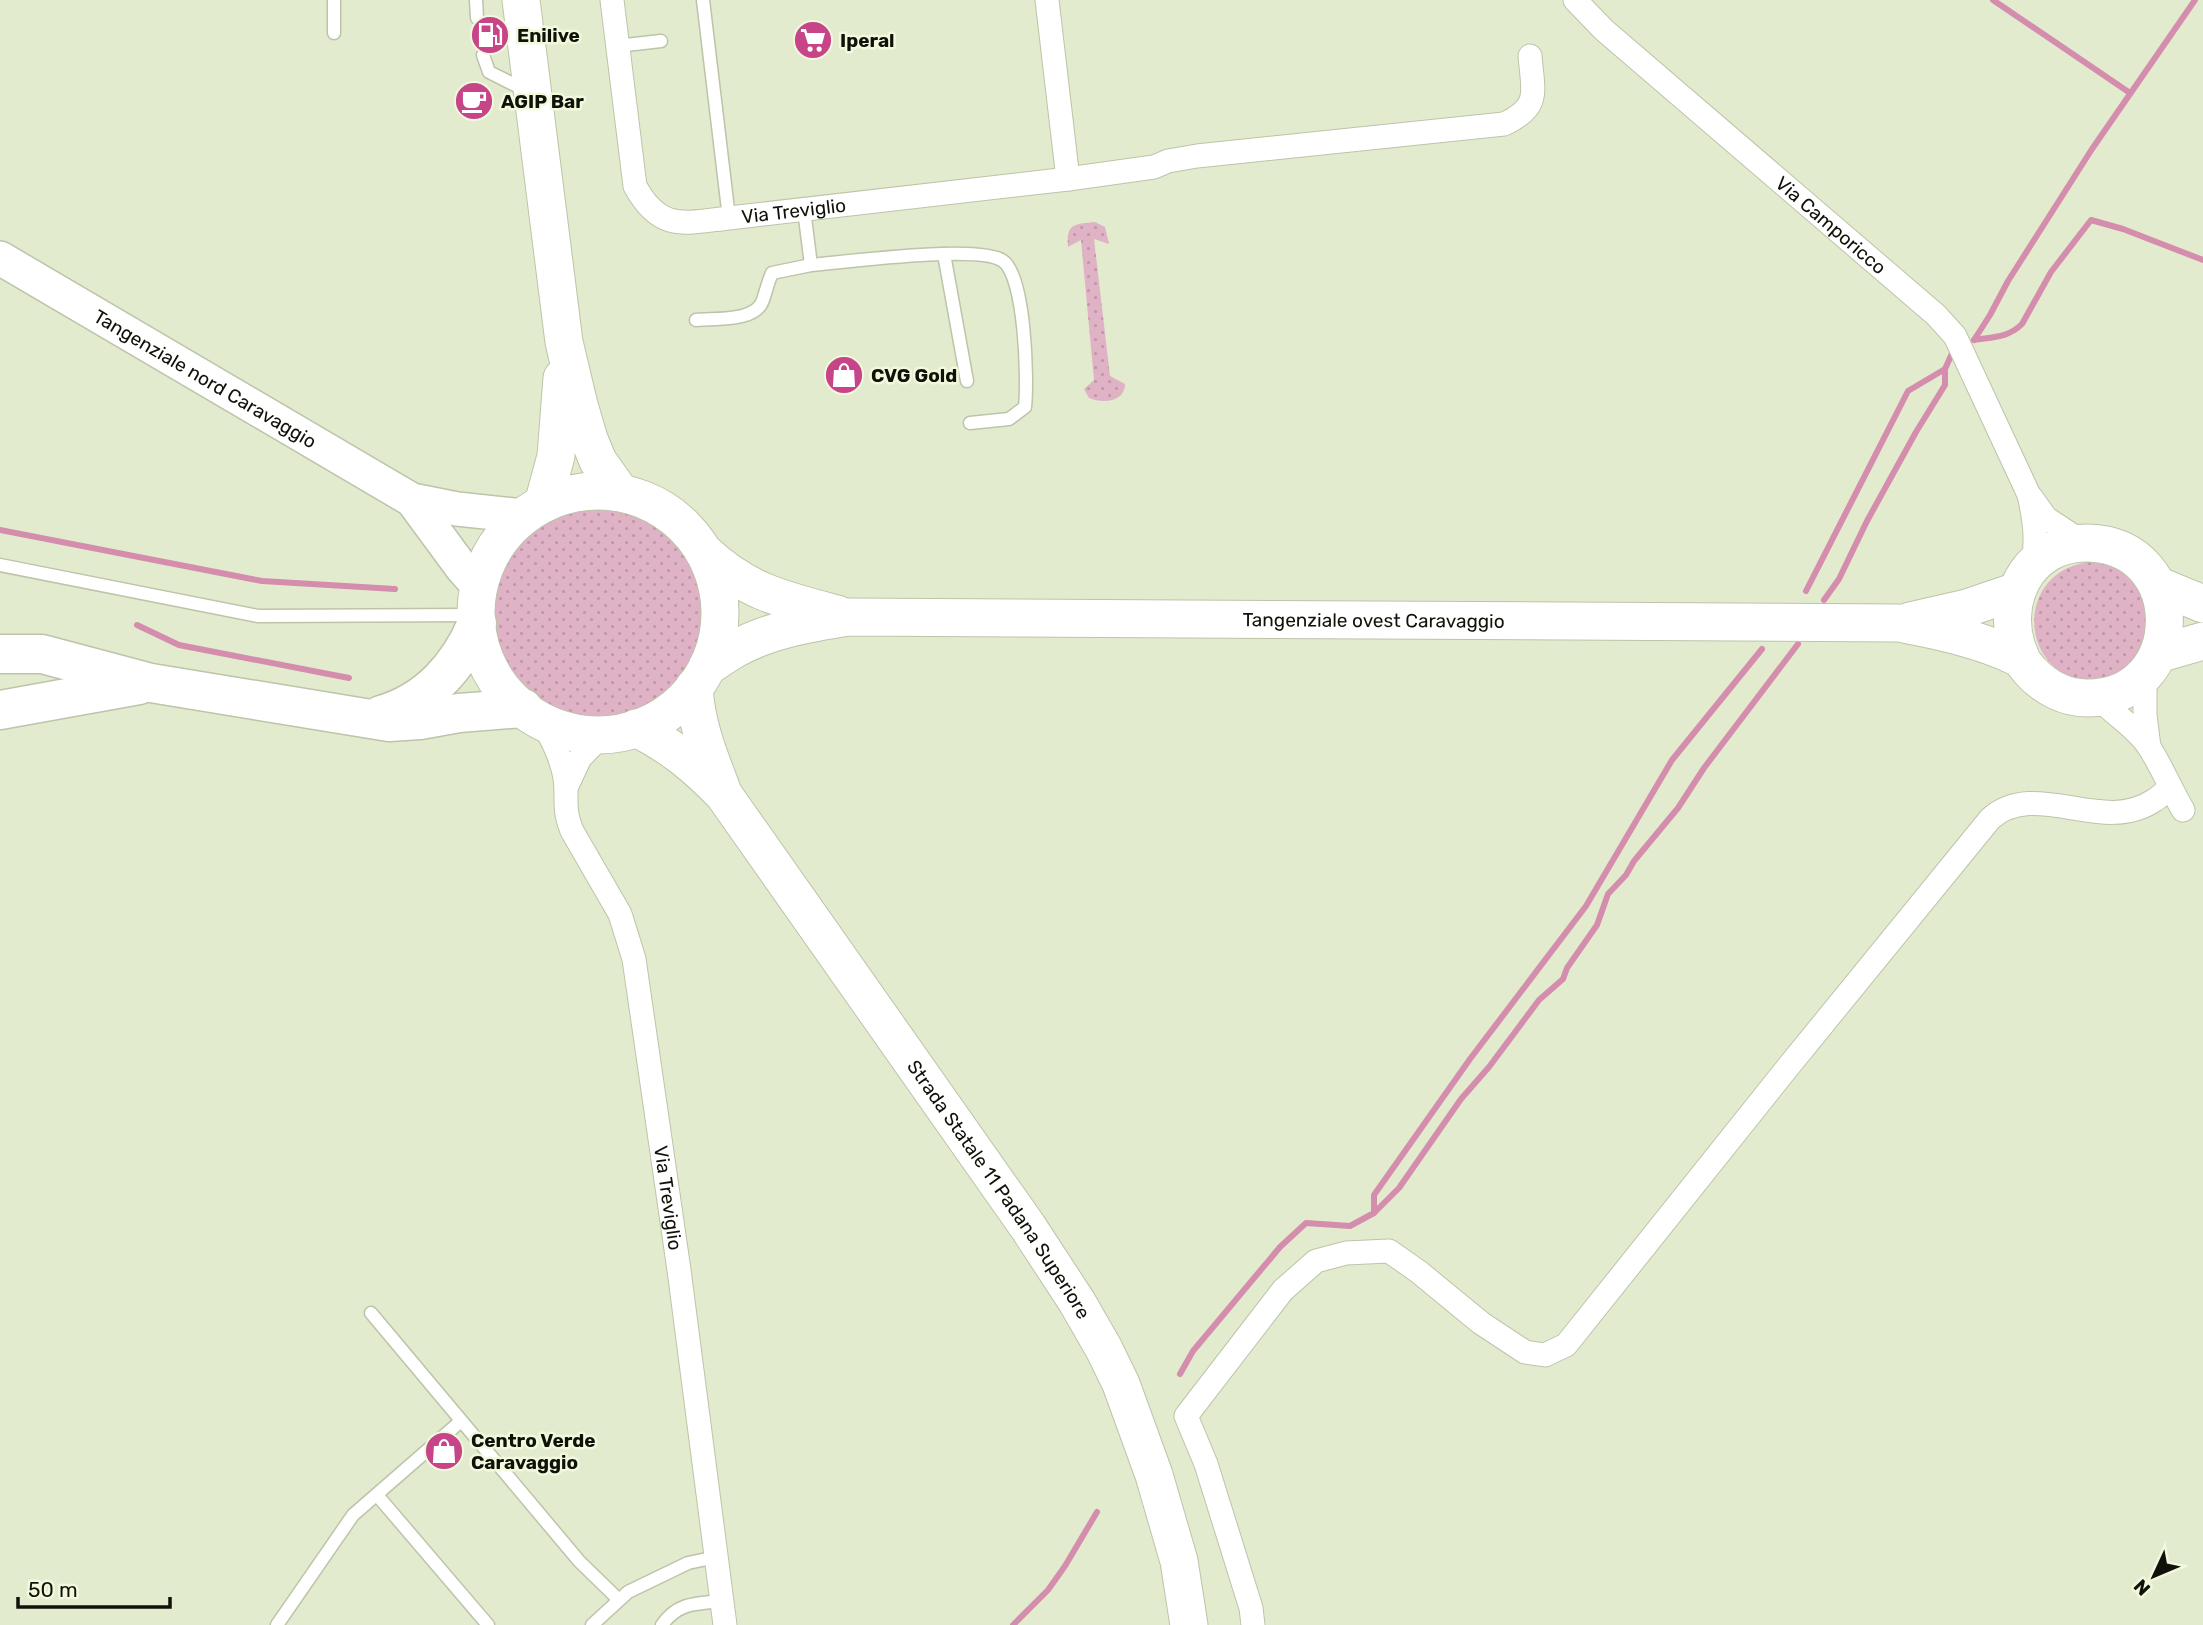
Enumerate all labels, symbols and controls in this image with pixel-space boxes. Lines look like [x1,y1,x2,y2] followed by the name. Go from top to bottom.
[469,14,511,56] fuel station icon: Enilive
[792,19,834,61] supermarket icon: Iperal
[517,24,580,47] place label: Enilive
[840,29,895,52] place label: Iperal
[453,80,495,122] cafe icon: AGIP Bar
[501,90,584,113] place label: AGIP Bar
[1771,171,1891,279] street label: Via Camporicco
[740,193,847,228] street label: Via Treviglio
[90,304,321,453] street label: Tangenziale nord Caravaggio
[823,354,865,396] shop icon: CVG Gold
[871,364,957,387] place label: CVG Gold
[1243,608,1505,632] street label: Tangenziale ovest Caravaggio
[903,1055,1096,1323] street label: Strada Statale 11 Padana Superiore
[650,1144,687,1252] street label: Via Treviglio
[471,1429,596,1474] place label: Centro Verde Caravaggio
[423,1430,465,1472] shop icon: Centro Verde Caravaggio
[2119,1541,2189,1611] north arrow
[18,1566,170,1610] scale bar
[2129,1575,2155,1600] text: N
[28,1577,78,1602] text: 50 m

